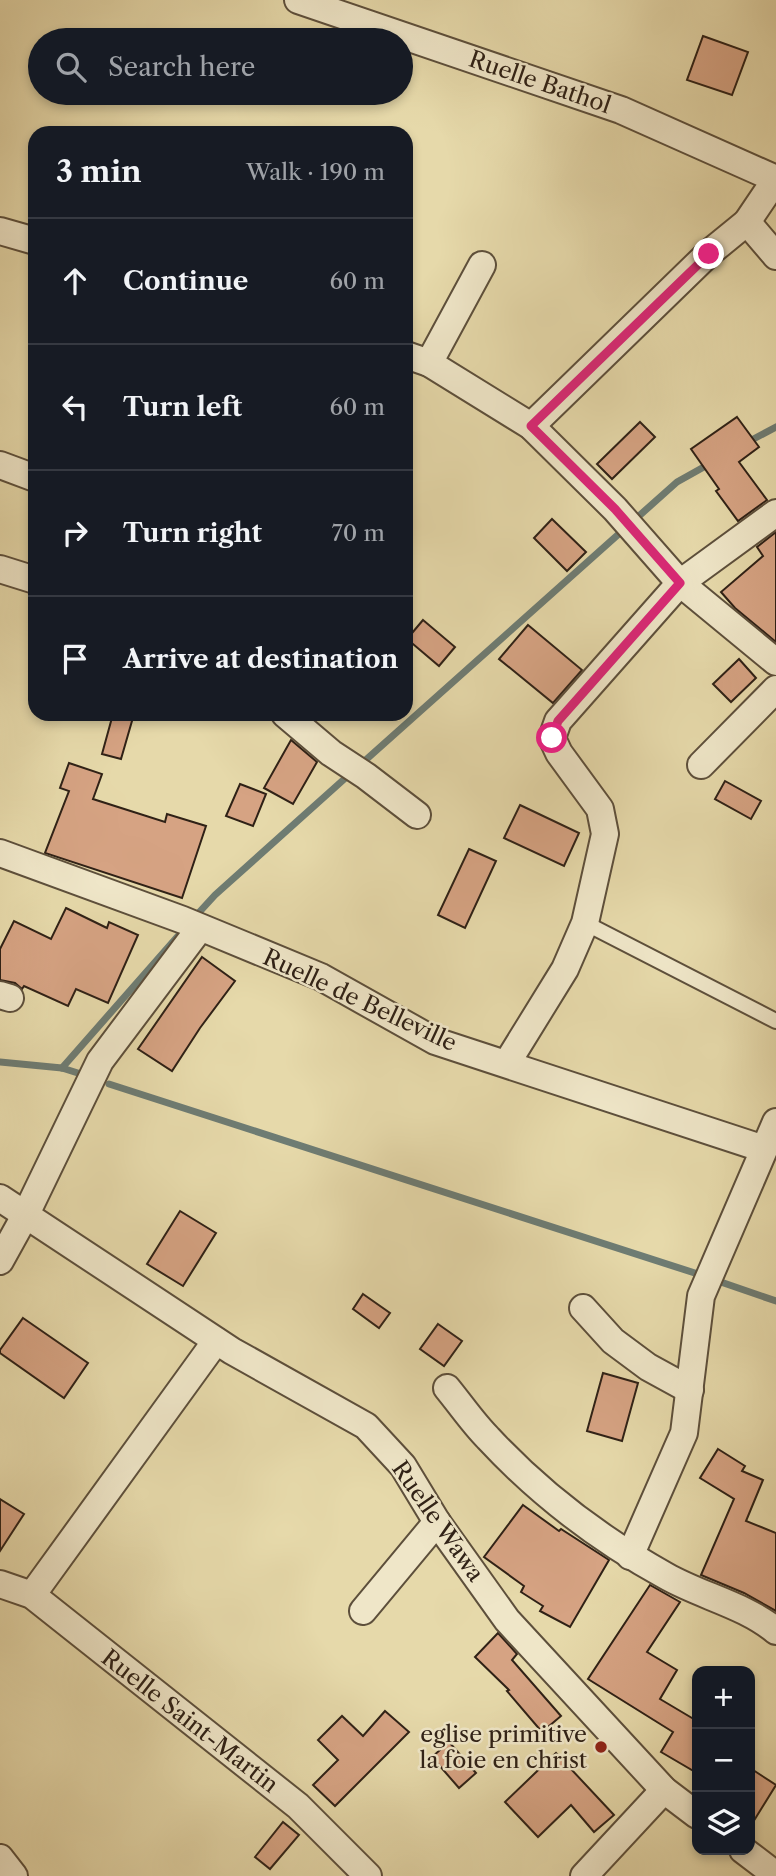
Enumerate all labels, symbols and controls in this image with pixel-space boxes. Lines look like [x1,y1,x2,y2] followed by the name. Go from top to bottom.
[28,28,413,105] search box
[465,45,615,119] street label: Ruelle Bathol
[52,48,90,86] icon: search
[108,51,255,83] text: Search here
[56,153,142,190] text: 3 min
[246,158,385,186] text: Walk · 190 m
[693,238,724,269] route end
[56,262,94,300] icon: ahead
[123,265,248,297] text: Continue
[329,267,385,295] text: 60 m
[56,388,94,426] icon: left
[123,391,242,423] text: Turn left
[329,393,385,421] text: 60 m
[56,514,94,552] icon: right
[123,517,262,549] text: Turn right
[332,519,385,547] text: 70 m
[56,640,94,678] icon: arrive
[123,643,398,675] text: Arrive at destination
[536,722,567,753] route start
[259,943,461,1057] street label: Ruelle de Belleville
[386,1455,490,1587] street label: Ruelle Wawa
[96,1643,284,1799] street label: Ruelle Saint-Martin
[692,1666,755,1855] map controls
[692,1666,755,1729] button: +
[420,1720,587,1774] place label: eglise primitive la foie en christ
[692,1729,755,1792] button: −
[593,1739,609,1755] marker: eglise primitive la foie en christ
[692,1792,755,1855] button: layers

